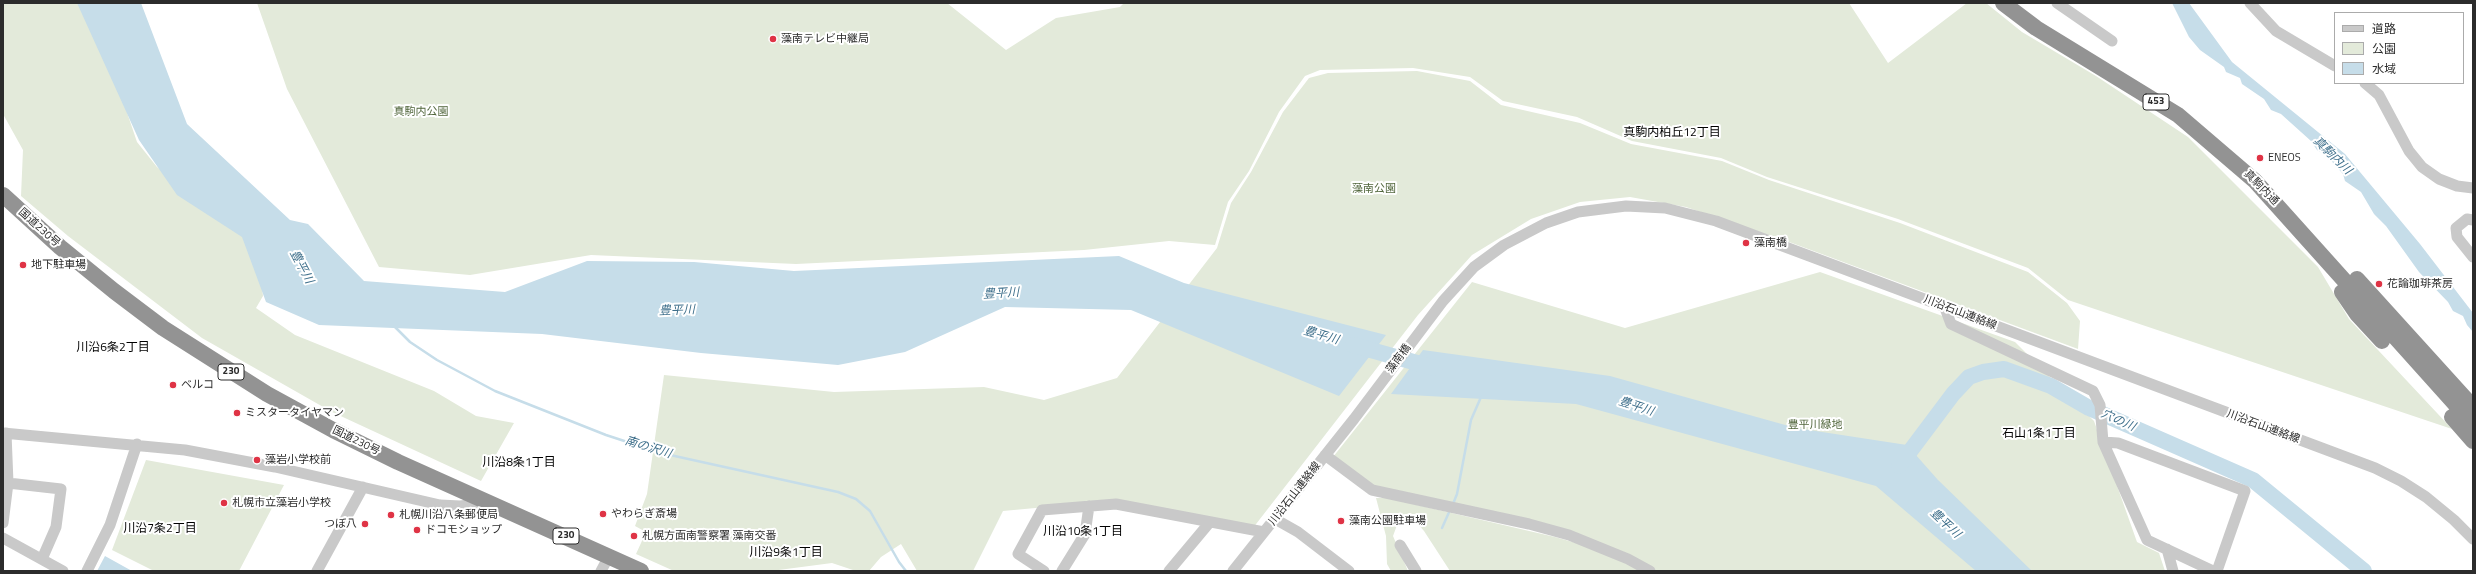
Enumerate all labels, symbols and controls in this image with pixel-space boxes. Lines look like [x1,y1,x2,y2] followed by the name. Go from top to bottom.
[2334,12,2464,84] legend
[2372,19,2396,38] text: 道路
[781,32,869,46] place label: 藻南テレビ中継局
[768,34,778,44] marker: 藻南テレビ中継局
[2372,39,2396,58] text: 公園
[2372,59,2396,78] text: 水域
[2143,94,2169,110] road number: 453
[394,105,448,119] park label: 真駒内公園
[1623,126,1721,140] district label: 真駒内柏丘12丁目
[2310,134,2354,178] water label: 真駒内川
[2268,151,2301,165] place label: ENEOS
[2255,153,2265,163] marker: ENEOS
[2241,168,2281,208] street label: 真駒内通
[1352,182,1396,196] park label: 藻南公園
[15,206,63,250] street label: 国道230号
[1754,236,1787,250] place label: 藻南橋
[1741,238,1751,248] marker: 藻南橋
[286,248,316,286] water label: 豊平川
[31,258,86,272] place label: 地下駐車場
[18,260,28,270] marker: 地下駐車場
[2387,277,2453,291] place label: 花論珈琲茶房
[2374,279,2384,289] marker: 花論珈琲茶房
[983,286,1019,302] water label: 豊平川
[1922,293,1998,333] street label: 川沿石山連絡線
[659,303,695,319] water label: 豊平川
[1302,324,1340,348] water label: 豊平川
[76,341,150,355] district label: 川沿6条2丁目
[1384,342,1414,376] street label: 藻南橋
[218,364,244,380] road number: 230
[181,378,214,392] place label: ベルコ
[168,380,178,390] marker: ベルコ
[1617,395,1655,419] water label: 豊平川
[245,406,344,420] place label: ミスタータイヤマン
[2099,407,2137,435] water label: 穴の川
[232,408,242,418] marker: ミスタータイヤマン
[2225,408,2301,446] street label: 川沿石山連絡線
[1788,418,1842,432] park label: 豊平川緑地
[330,424,382,458] street label: 国道230号
[2002,427,2076,441] district label: 石山1条1丁目
[623,434,673,462] water label: 南の沢川
[265,453,331,467] place label: 藻岩小学校前
[252,455,262,465] marker: 藻岩小学校前
[482,456,556,470] district label: 川沿8条1丁目
[1266,460,1324,528] street label: 川沿石山連絡線
[232,496,331,510] place label: 札幌市立藻岩小学校
[219,498,229,508] marker: 札幌市立藻岩小学校
[1927,506,1963,542] water label: 豊平川
[611,507,677,521] place label: やわらぎ斎場
[399,508,498,522] place label: 札幌川沿八条郵便局
[598,509,608,519] marker: やわらぎ斎場
[386,510,396,520] marker: 札幌川沿八条郵便局
[1349,514,1426,528] place label: 藻南公園駐車場
[1336,516,1346,526] marker: 藻南公園駐車場
[324,517,357,531] place label: つぼ八
[360,519,370,529] marker: つぼ八
[123,522,197,536] district label: 川沿7条2丁目
[425,523,502,537] place label: ドコモショップ
[412,525,422,535] marker: ドコモショップ
[1043,525,1123,539] district label: 川沿10条1丁目
[553,528,579,544] road number: 230
[642,529,776,543] place label: 札幌方面南警察署 藻南交番
[629,531,639,541] marker: 札幌方面南警察署 藻南交番
[749,546,823,560] district label: 川沿9条1丁目

